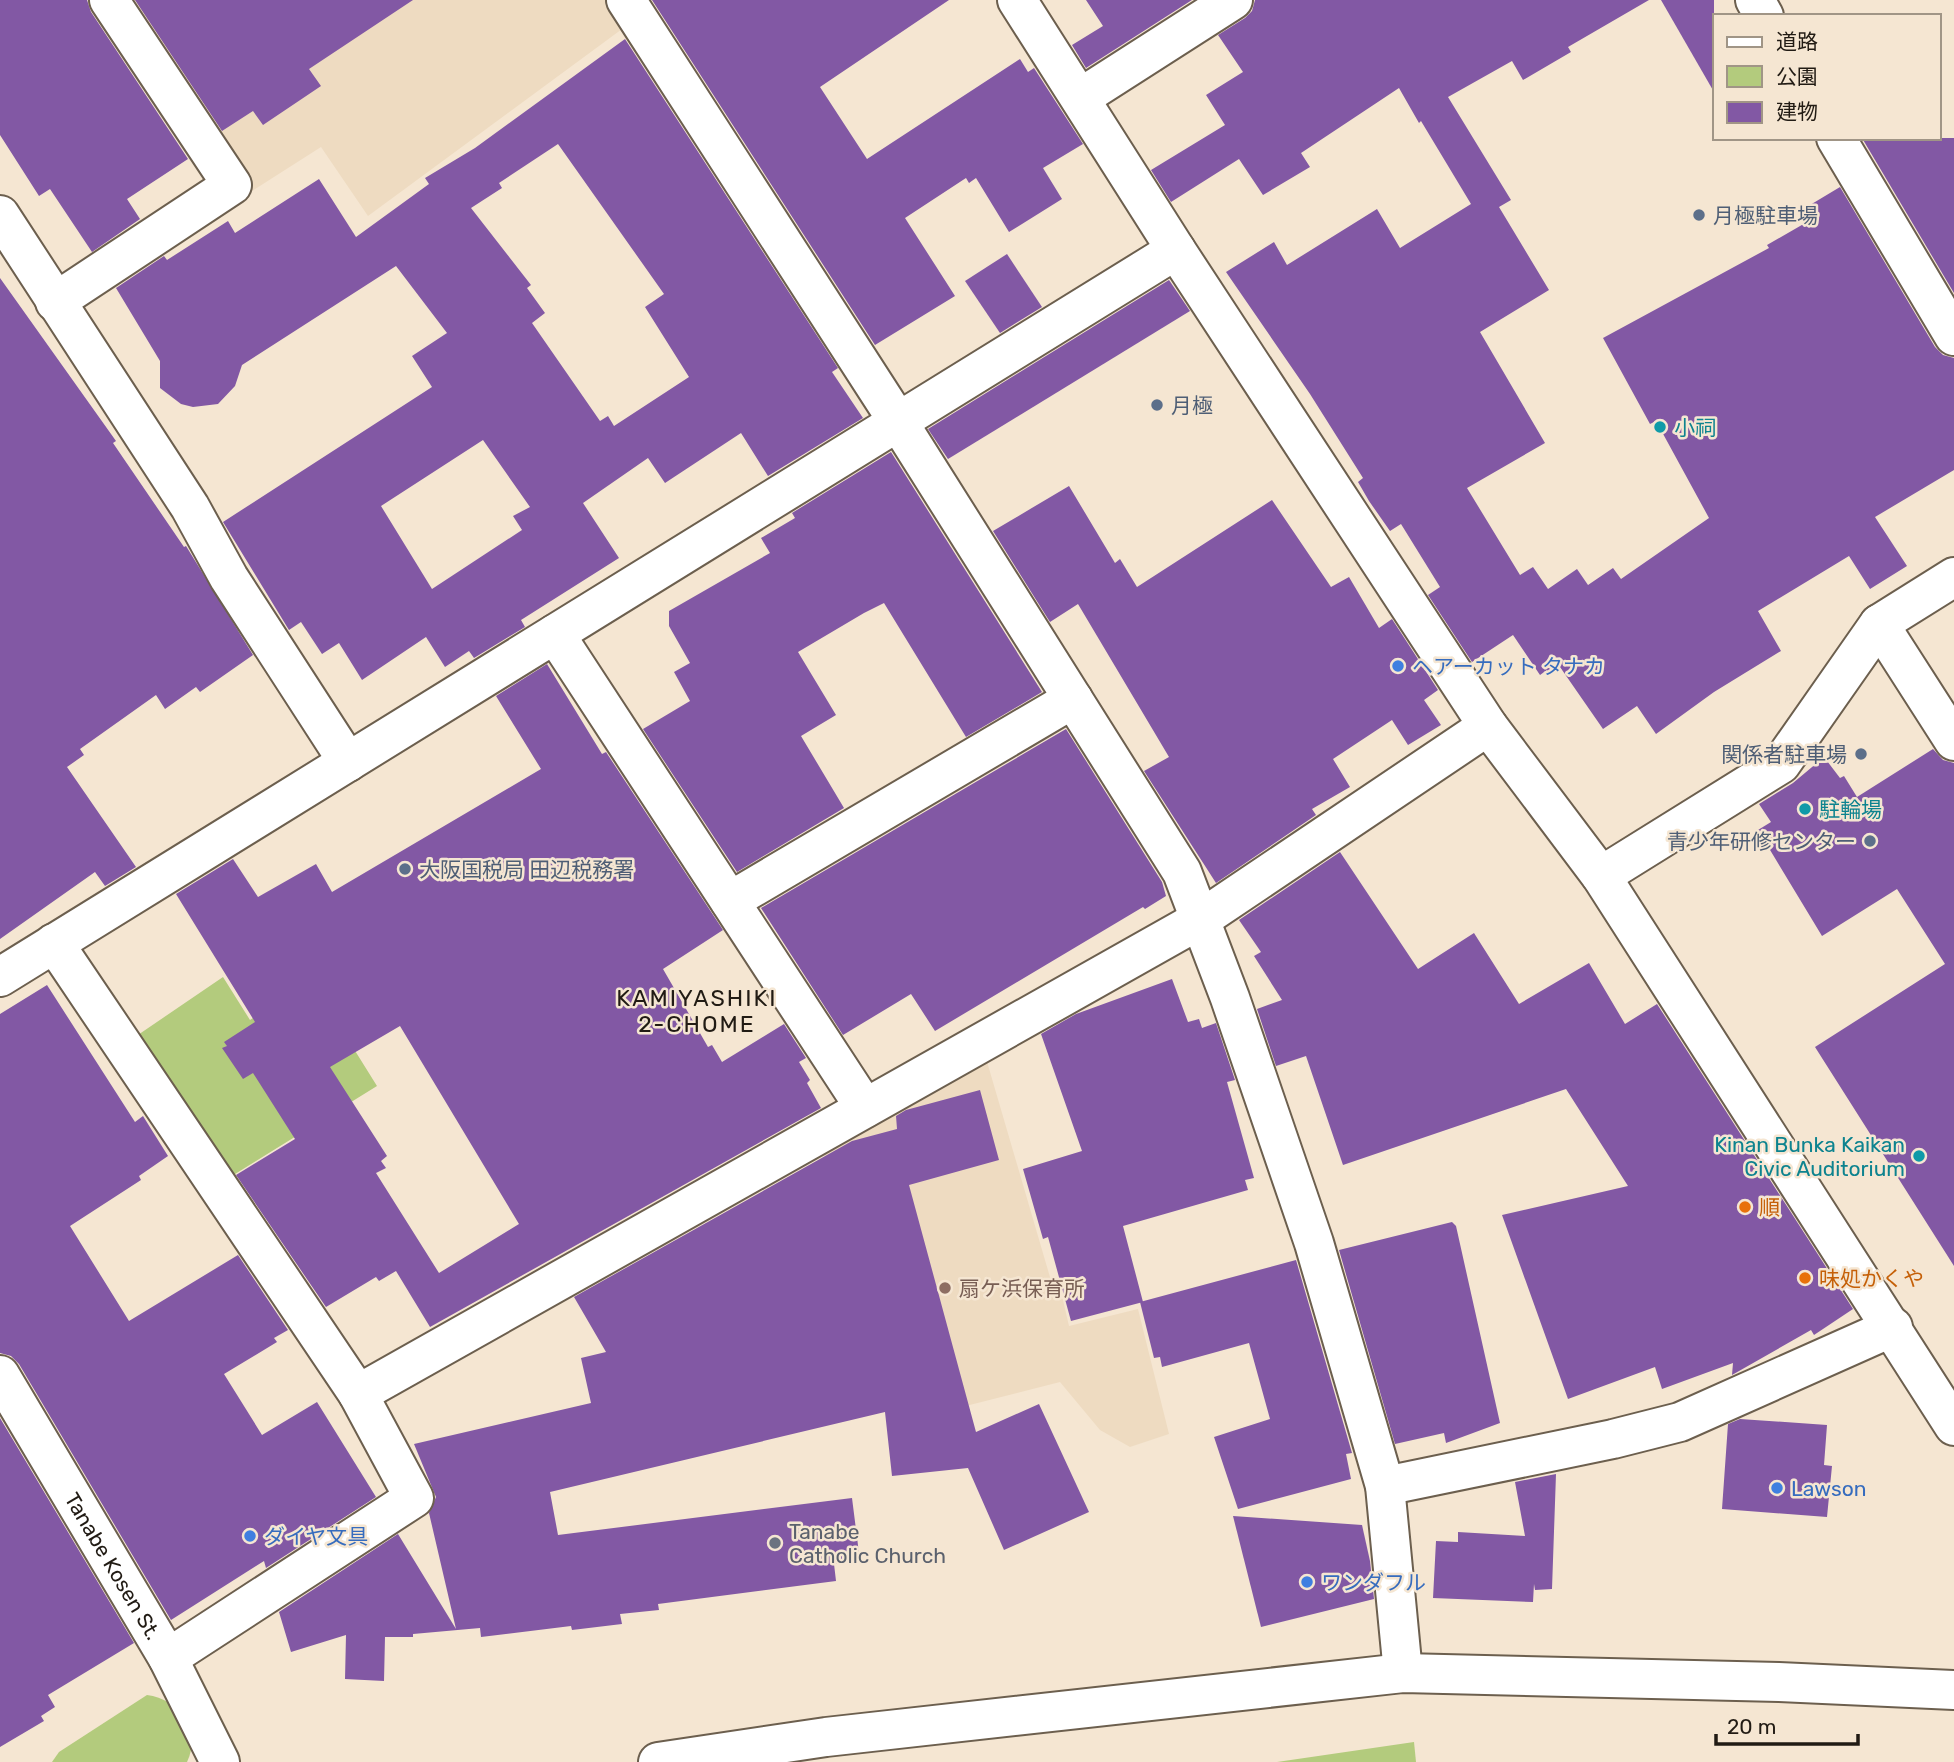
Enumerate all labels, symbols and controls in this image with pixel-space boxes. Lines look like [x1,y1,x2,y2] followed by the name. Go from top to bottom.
[1713,14,1940,140] legend
[1776,29,1818,54] text: 道路
[1776,64,1818,89] text: 公園
[1776,99,1818,124] text: 建物
[1713,203,1818,228] place label: 月極駐車場
[1691,207,1707,223] marker: 月極駐車場
[1171,393,1213,418] place label: 月極
[1149,397,1165,413] marker: 月極
[1674,415,1716,440] place label: 小祠
[1652,419,1668,435] marker: 小祠
[1412,654,1605,679] place label: ヘアーカット タナカ
[1390,658,1406,674] marker: ヘアーカット タナカ
[1721,742,1847,767] place label: 関係者駐車場
[1853,746,1869,762] marker: 関係者駐車場
[1819,797,1882,822] place label: 駐輪場
[1797,801,1813,817] marker: 駐輪場
[1667,829,1856,854] place label: 青少年研修センター
[1862,833,1878,849] marker: 青少年研修センター
[419,857,634,882] place label: 大阪国税局 田辺税務署
[397,861,413,877] marker: 大阪国税局 田辺税務署
[616,984,778,1038] district label: KAMIYASHIKI 2-CHOME
[1714,1132,1905,1181] place label: Kinan Bunka Kaikan Civic Auditorium
[1911,1148,1927,1164] marker: Kinan Bunka Kaikan Civic Auditorium
[1759,1195,1780,1220] place label: 順
[1737,1199,1753,1215] marker: 順
[1819,1266,1924,1291] place label: 味処かくや
[1797,1270,1813,1286] marker: 味処かくや
[959,1276,1085,1301] place label: 扇ケ浜保育所
[937,1280,953,1296] marker: 扇ケ浜保育所
[1791,1476,1866,1501] place label: Lawson
[1769,1480,1785,1496] marker: Lawson
[60,1488,167,1644] street label: Tanabe Kosen St.
[789,1519,946,1568] place label: Tanabe Catholic Church
[264,1524,368,1549] place label: ダイヤ文具
[242,1528,258,1544] marker: ダイヤ文具
[767,1535,783,1551] marker: Tanabe Catholic Church
[1321,1570,1426,1595] place label: ワンダフル
[1299,1574,1315,1590] marker: ワンダフル
[1716,1702,1858,1746] scale bar
[1727,1714,1776,1739] text: 20 m

